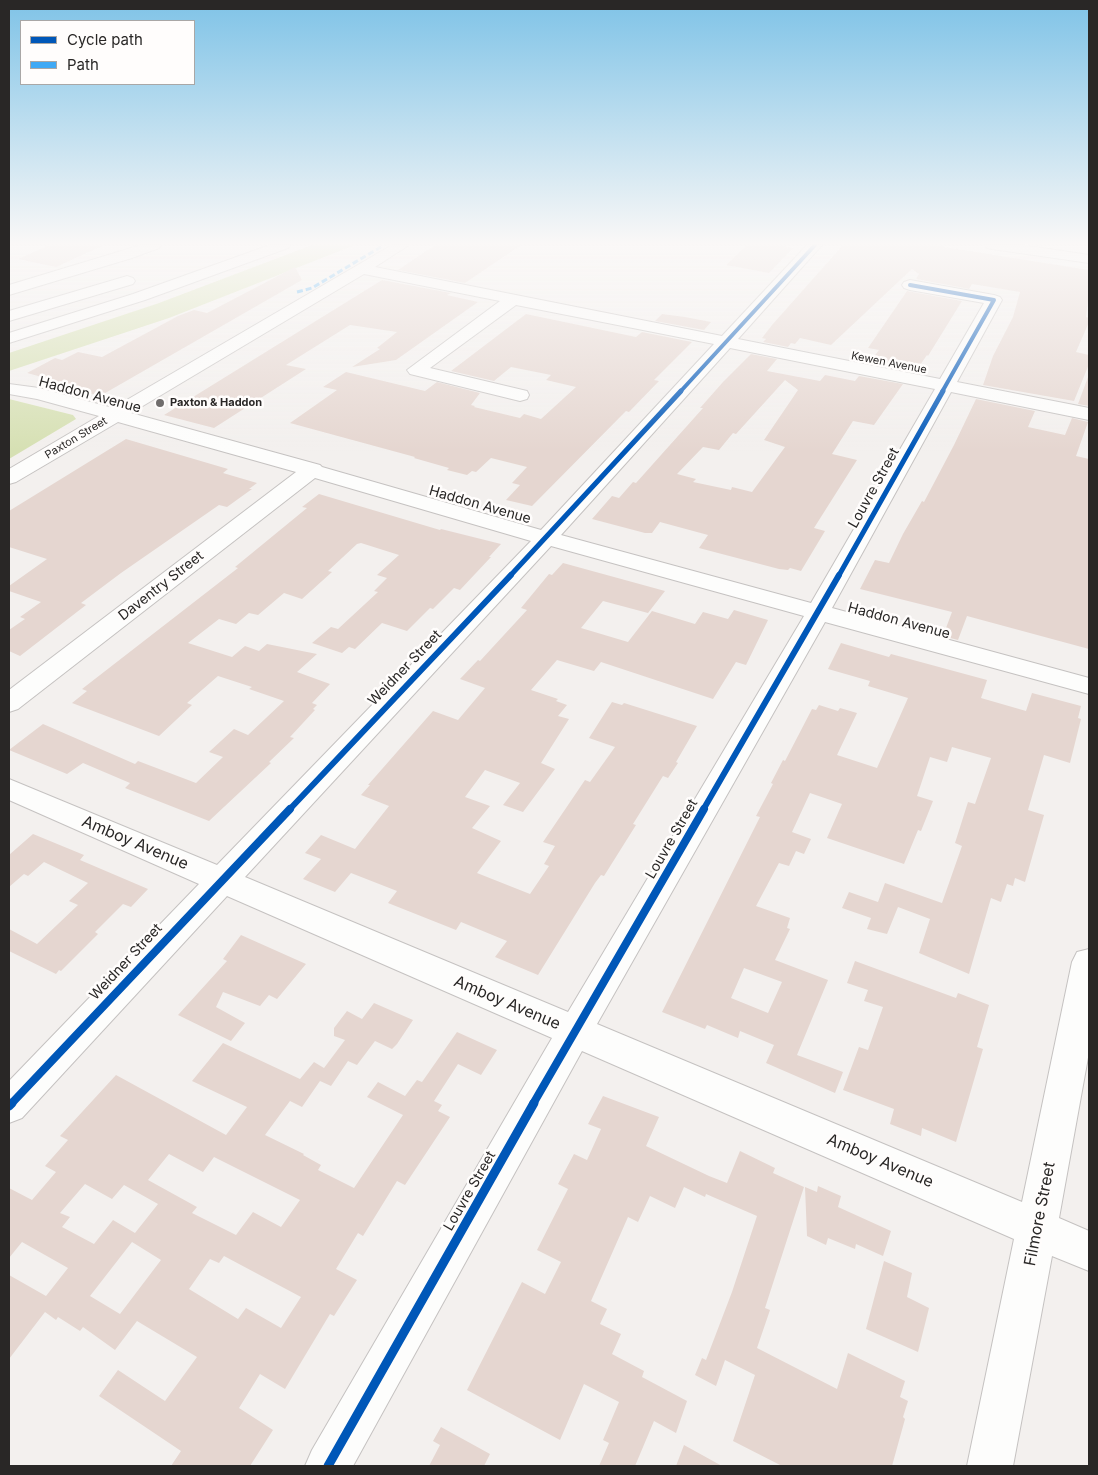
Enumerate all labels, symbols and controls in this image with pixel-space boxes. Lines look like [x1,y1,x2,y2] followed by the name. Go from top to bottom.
[20,20,195,85] legend
[67,30,143,49] text: Cycle path
[67,55,99,74] text: Path
[850,349,928,377] street label: Kewen Avenue
[37,373,143,417] street label: Haddon Avenue
[170,396,262,410] place label: Paxton & Haddon
[154,397,166,409] marker: Paxton & Haddon
[43,414,109,462] street label: Paxton Street
[845,445,903,531] street label: Louvre Street
[427,482,533,528] street label: Haddon Avenue
[115,548,207,624] street label: Daventry Street
[846,599,952,643] street label: Haddon Avenue
[365,627,445,709] street label: Weidner Street
[642,796,702,882] street label: Louvre Street
[79,812,191,874] street label: Amboy Avenue
[86,920,166,1004] street label: Weidner Street
[451,972,563,1034] street label: Amboy Avenue
[824,1130,936,1192] street label: Amboy Avenue
[440,1148,500,1234] street label: Louvre Street
[1021,1160,1059,1268] street label: Filmore Street

